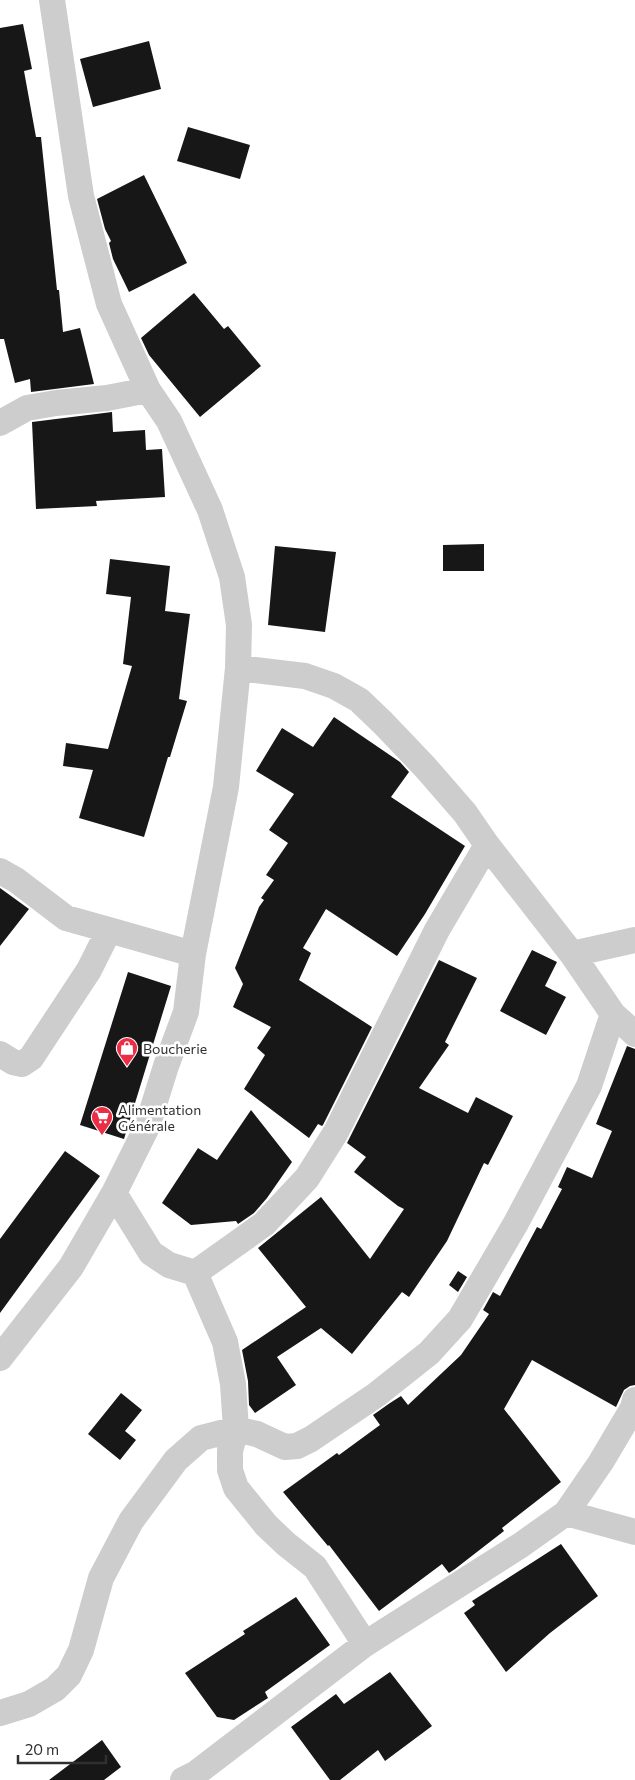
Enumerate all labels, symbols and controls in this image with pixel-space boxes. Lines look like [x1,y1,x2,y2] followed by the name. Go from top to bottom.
[115,1036,139,1067] shop icon: Boucherie
[143,1040,207,1057] place label: Boucherie
[118,1101,201,1134] place label: Alimentation Générale
[90,1105,114,1136] supermarket icon: Alimentation Générale
[18,1732,105,1764] scale bar
[25,1740,59,1758] text: 20 m

